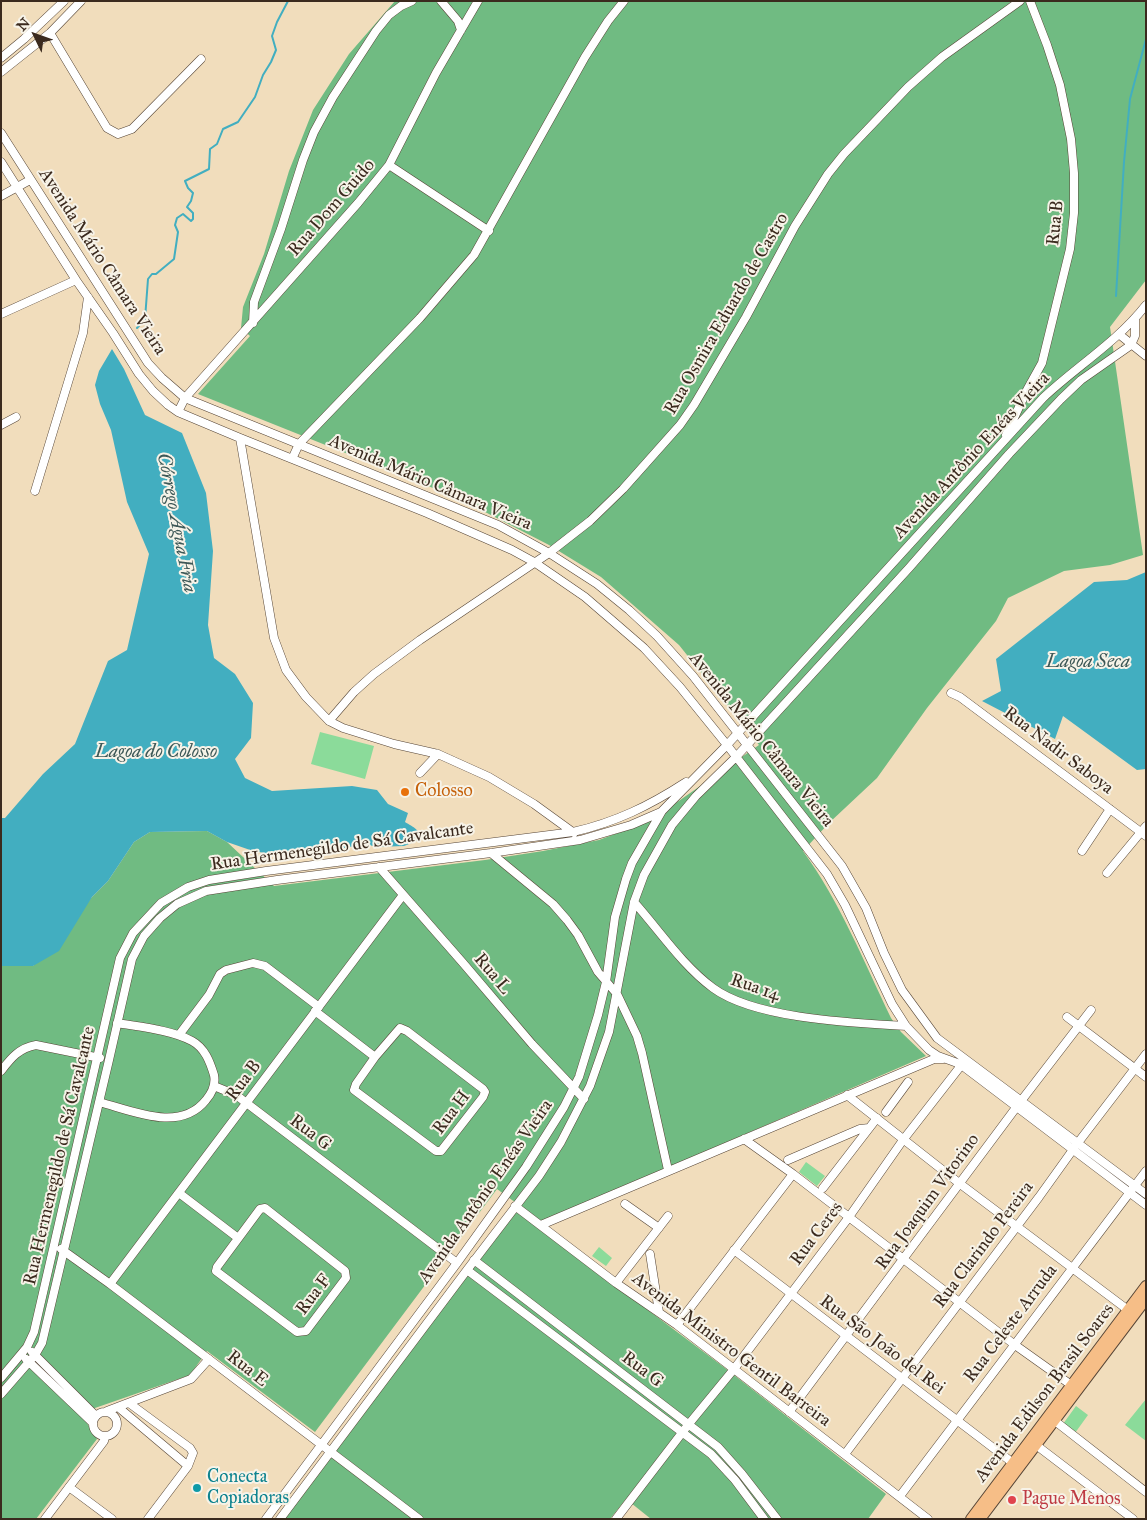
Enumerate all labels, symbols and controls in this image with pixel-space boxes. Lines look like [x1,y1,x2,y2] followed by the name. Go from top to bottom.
[10,10,60,60] north arrow
[13,15,34,35] text: N
[284,155,380,261] street label: Rua Dom Guido
[33,165,171,359] street label: Avenida Mário Câmara Vieira
[1043,199,1069,247] street label: Rua B
[660,209,794,419] street label: Rua Osmira Eduardo de Castro
[889,368,1055,544] street label: Avenida Antônio Enéas Vieira
[325,430,535,536] street label: Avenida Mário Câmara Vieira
[151,451,201,595] water label: Córrego Água Fria
[684,648,838,832] street label: Avenida Mário Câmara Vieira
[1046,651,1130,673] water label: Lagoa Seca
[999,703,1117,799] street label: Rua Nadir Saboya
[95,741,217,763] water label: Lagoa do Colosso
[415,781,473,803] place label: Colosso
[399,786,411,798] marker: Colosso
[209,818,475,876] street label: Rua Hermenegildo de Sá Cavalcante
[469,949,515,999] street label: Rua L
[728,970,782,1006] street label: Rua 14
[20,1024,100,1288] street label: Rua Hermenegildo de Sá Cavalcante
[222,1056,266,1106] street label: Rua B
[429,1087,475,1139] street label: Rua H
[414,1096,558,1288] street label: Avenida Antônio Enéas Vieira
[285,1110,335,1156] street label: Rua G
[871,1130,985,1274] street label: Rua Joaquim Vitorino
[929,1178,1039,1312] street label: Rua Clarindo Pereira
[786,1198,848,1270] street label: Rua Ceres
[960,1261,1062,1387] street label: Rua Celeste Arruda
[627,1268,835,1432] street label: Avenida Ministro Gentil Barreira
[292,1270,336,1320] street label: Rua F
[815,1291,949,1399] street label: Rua São João del Rei
[971,1299,1119,1487] street label: Avenida Edilson Brasil Soares
[222,1346,272,1392] street label: Rua E
[617,1347,667,1393] street label: Rua G
[207,1467,289,1510] place label: Conecta Copiadoras
[191,1482,203,1494] marker: Conecta Copiadoras
[1022,1489,1121,1511] place label: Pague Menos
[1006,1494,1018,1506] marker: Pague Menos

